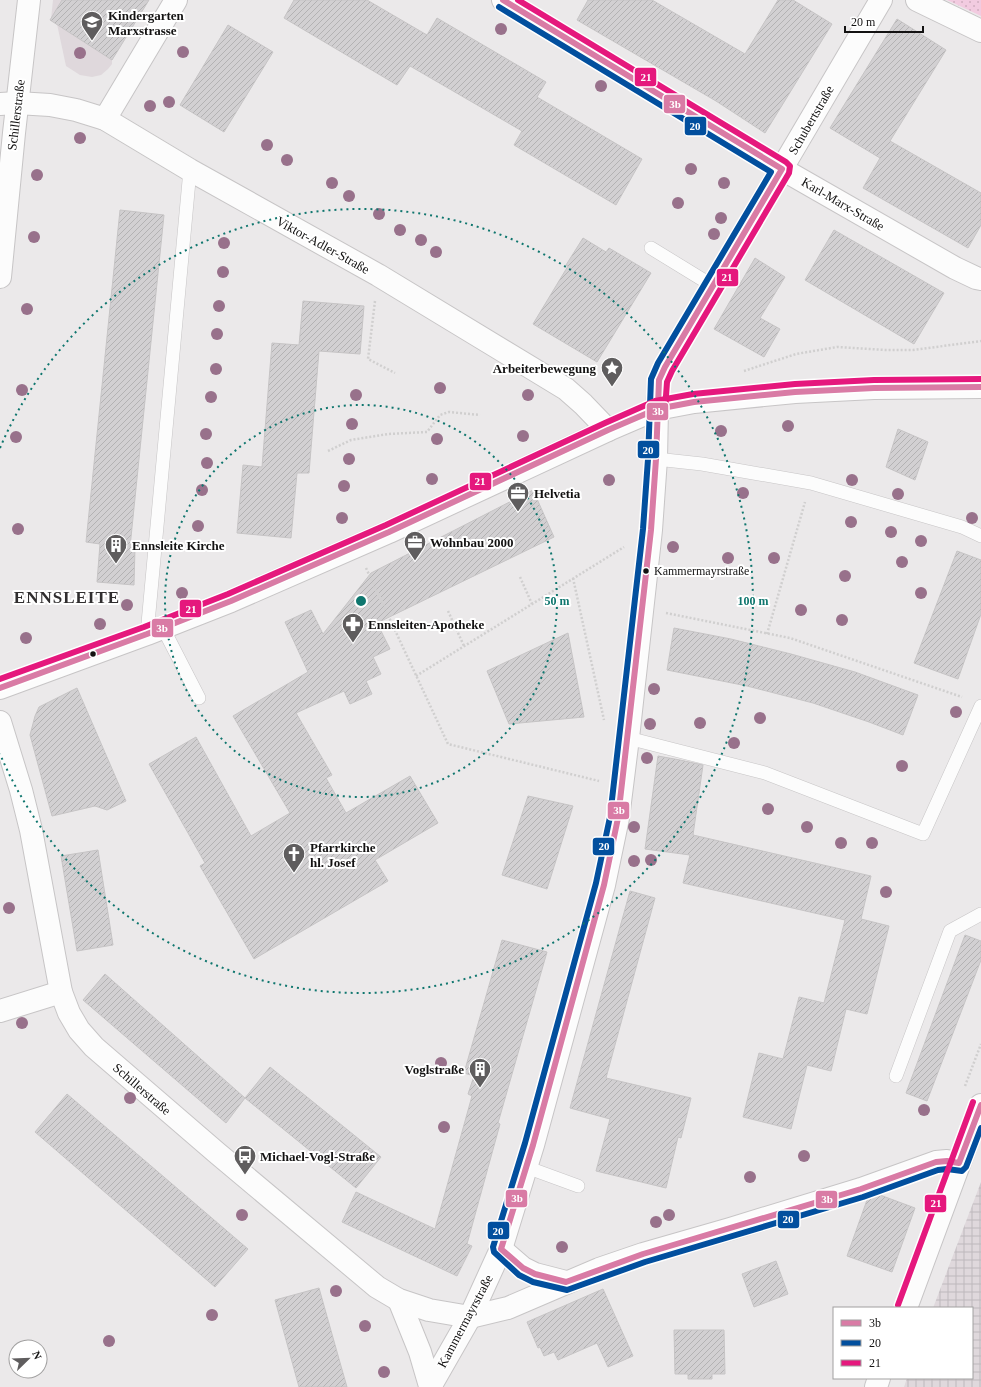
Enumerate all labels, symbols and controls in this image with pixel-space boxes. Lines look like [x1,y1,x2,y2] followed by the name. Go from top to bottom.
[108,8,185,38] place label: Kindergarten Marxstrasse
[845,8,923,34] scale bar
[79,9,105,42] school or university icon: Kindergarten Marxstrasse
[851,15,876,29] text: 20 m
[634,67,657,87] line badge: 21
[641,71,652,83] text: 21
[4,78,28,151] street label: Schillerstraße
[785,83,837,157] street label: Schubertstraße
[663,94,686,114] line badge: 3b
[669,98,681,110] text: 3b
[684,116,707,136] line badge: 20
[690,120,701,132] text: 20
[799,174,887,234] street label: Karl-Marx-Straße
[274,213,372,277] street label: Viktor-Adler-Straße
[716,268,739,287] line badge: 21
[722,271,733,283] text: 21
[599,355,625,388] place icon: Arbeiterbewegung
[493,361,596,376] place label: Arbeiterbewegung
[646,402,669,421] line badge: 3b
[652,405,664,417] text: 3b
[637,440,660,459] line badge: 20
[643,444,654,456] text: 20
[469,472,492,491] line badge: 21
[475,475,486,487] text: 21
[505,480,531,513] office icon: Helvetia
[534,486,581,501] place label: Helvetia
[402,529,428,562] office icon: Wohnbau 2000
[103,532,129,565] building icon: Ennsleite Kirche
[430,535,513,550] place label: Wohnbau 2000
[132,538,225,553] place label: Ennsleite Kirche
[654,564,749,578] place label: Kammermayrstraße
[641,566,651,576] marker: Kammermayrstraße
[14,588,120,607] district label: ENNSLEITE
[354,594,368,608] centre of rings
[545,594,570,608] text: 50 m
[738,594,769,608] text: 100 m
[179,599,202,618] line badge: 21
[186,603,197,615] text: 21
[340,611,366,644] pharmacy icon: Ennsleiten-Apotheke
[368,617,485,632] place label: Ennsleiten-Apotheke
[151,618,174,638] line badge: 3b
[156,622,168,634] text: 3b
[88,649,98,659] unlabelled marker
[607,801,630,820] line badge: 3b
[613,804,625,816] text: 3b
[592,837,615,856] line badge: 20
[310,840,376,870] place label: Pfarrkirche hl. Josef
[599,840,610,852] text: 20
[281,841,307,874] church icon: Pfarrkirche hl. Josef
[467,1056,493,1089] building icon: Voglstraße
[110,1060,174,1118] street label: Schillerstraße
[405,1062,464,1077] place label: Voglstraße
[232,1143,258,1176] bus stop icon: Michael-Vogl-Straße
[260,1149,375,1164] place label: Michael-Vogl-Straße
[505,1189,528,1208] line badge: 3b
[815,1190,838,1209] line badge: 3b
[511,1192,523,1204] text: 3b
[821,1193,833,1205] text: 3b
[924,1194,947,1213] line badge: 21
[931,1197,942,1209] text: 21
[777,1210,800,1229] line badge: 20
[783,1213,794,1225] text: 20
[487,1221,510,1240] line badge: 20
[493,1225,504,1237] text: 20
[434,1272,496,1370] street label: Kammermayrstraße
[833,1307,973,1379] legend
[869,1316,881,1330] text: 3b
[869,1336,881,1350] text: 20
[8,1339,48,1379] north arrow
[30,1349,44,1361] text: N
[869,1356,881,1370] text: 21

